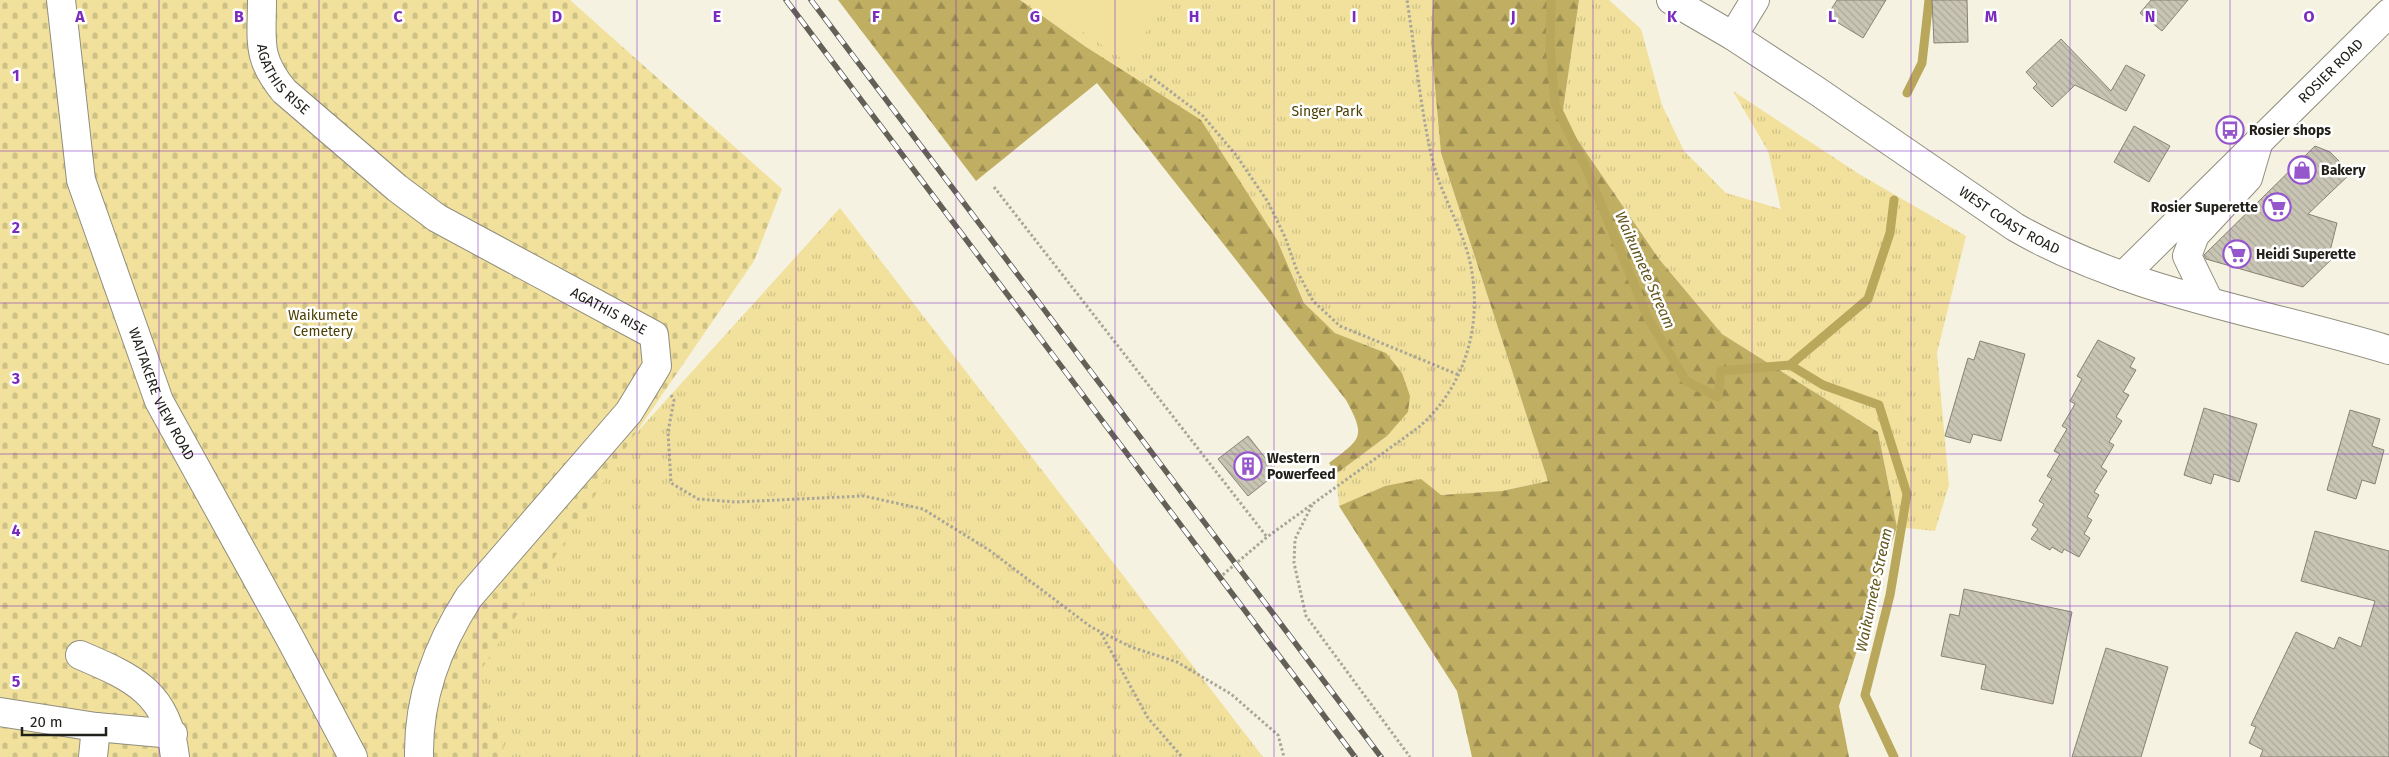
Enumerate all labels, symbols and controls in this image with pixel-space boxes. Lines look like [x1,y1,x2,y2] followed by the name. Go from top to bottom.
[74,7,85,26] text: A
[234,7,244,26] text: B
[393,7,403,26] text: C
[552,7,562,26] text: D
[713,7,721,26] text: E
[872,7,880,26] text: F
[1030,7,1040,26] text: G
[1189,7,1199,26] text: H
[1352,7,1356,26] text: I
[1509,7,1516,26] text: J
[1667,7,1678,26] text: K
[1828,7,1836,26] text: L
[1985,7,1998,26] text: M
[2145,7,2155,26] text: N
[2303,7,2315,26] text: O
[2295,35,2367,107] street label: ROSIER ROAD
[253,43,313,118] street label: AGATHIS RISE
[12,66,20,85] text: 1
[1291,103,1363,120] park label: Singer Park
[2215,115,2245,145] bus stop icon: Rosier shops
[2249,122,2331,139] place label: Rosier shops
[2287,155,2317,185] shop icon: Bakery
[2321,162,2366,179] place label: Bakery
[1955,183,2062,258] street label: WEST COAST ROAD
[2262,192,2292,222] supermarket icon: Rosier Superette
[2151,199,2258,216] place label: Rosier Superette
[1611,209,1679,331] water label: Waikumete Stream
[12,218,20,237] text: 2
[2222,239,2252,269] supermarket icon: Heidi Superette
[2256,246,2356,263] place label: Heidi Superette
[568,284,650,339] street label: AGATHIS RISE
[288,307,358,340] park label: Waikumete Cemetery
[125,326,198,463] street label: WAITAKERE VIEW ROAD
[11,369,20,388] text: 3
[1267,450,1336,483] place label: Western Powerfeed
[1233,451,1263,481] building icon: Western Powerfeed
[11,521,21,540] text: 4
[1852,526,1896,654] water label: Waikumete Stream
[12,672,21,691] text: 5
[22,704,106,736] scale bar
[30,713,63,731] text: 20 m

